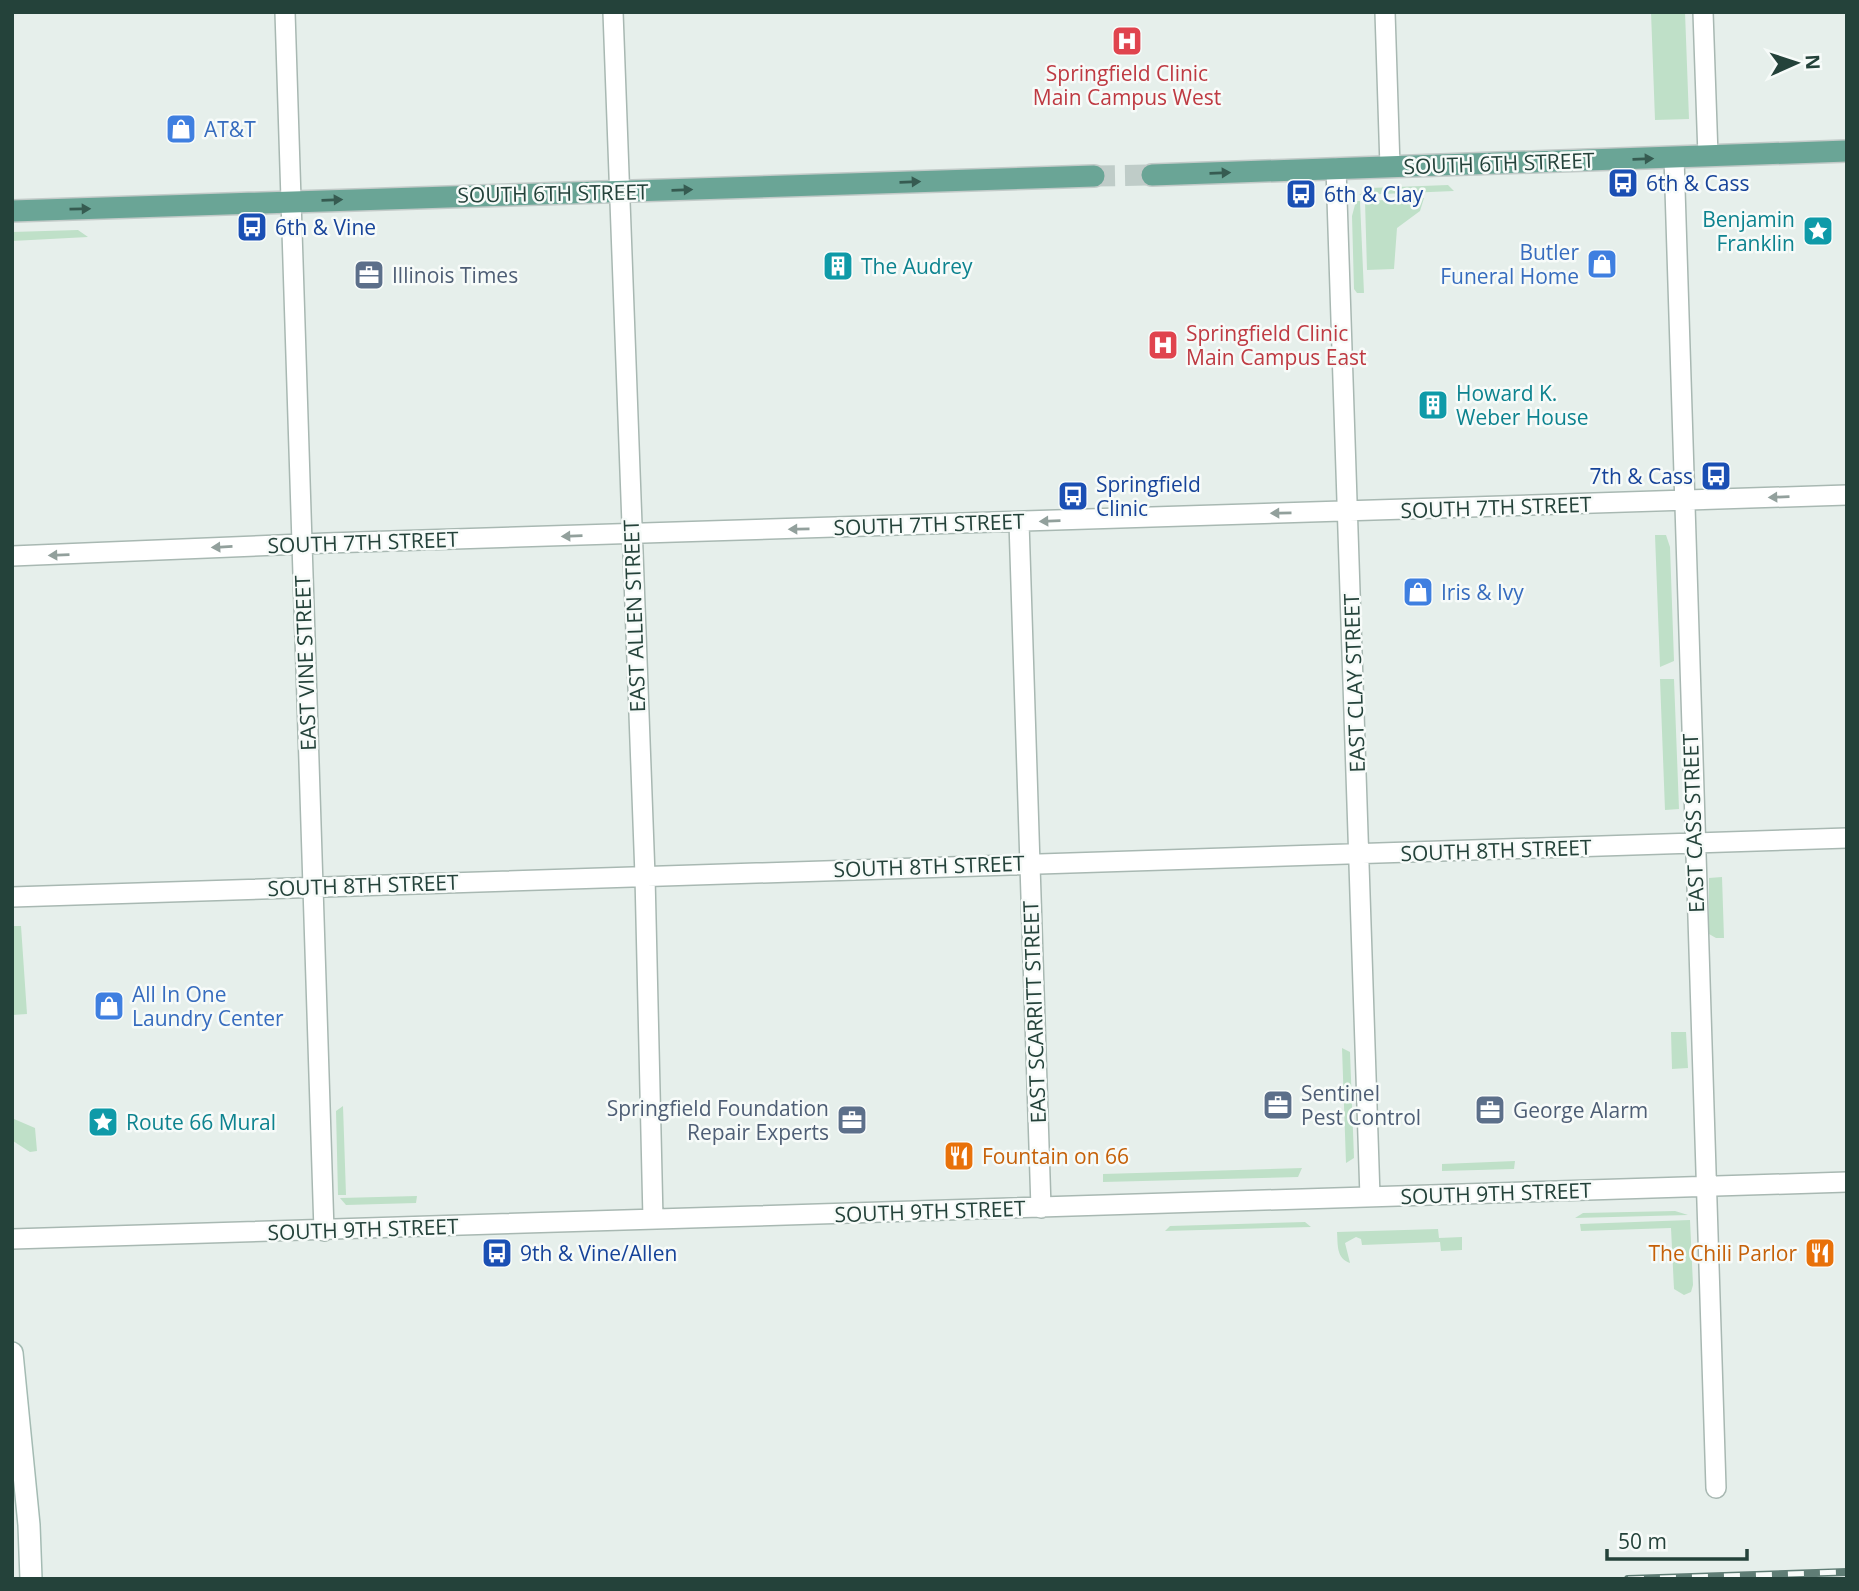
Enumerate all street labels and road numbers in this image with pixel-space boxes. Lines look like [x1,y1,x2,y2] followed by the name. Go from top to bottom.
[1403,146,1595,180] street label: SOUTH 6TH STREET
[457,177,649,209] street label: SOUTH 6TH STREET
[1400,490,1592,524] street label: SOUTH 7TH STREET
[833,507,1025,541] street label: SOUTH 7TH STREET
[617,519,651,713] street label: EAST ALLEN STREET
[267,525,459,559] street label: SOUTH 7TH STREET
[288,574,322,751] street label: EAST VINE STREET
[1337,593,1371,773] street label: EAST CLAY STREET
[1676,732,1710,913] street label: EAST CASS STREET
[1400,833,1592,867] street label: SOUTH 8TH STREET
[833,849,1025,883] street label: SOUTH 8TH STREET
[267,868,459,902] street label: SOUTH 8TH STREET
[1016,900,1052,1124] street label: EAST SCARRITT STREET
[1400,1176,1592,1210] street label: SOUTH 9TH STREET
[834,1194,1026,1228] street label: SOUTH 9TH STREET
[267,1212,459,1246] street label: SOUTH 9TH STREET

